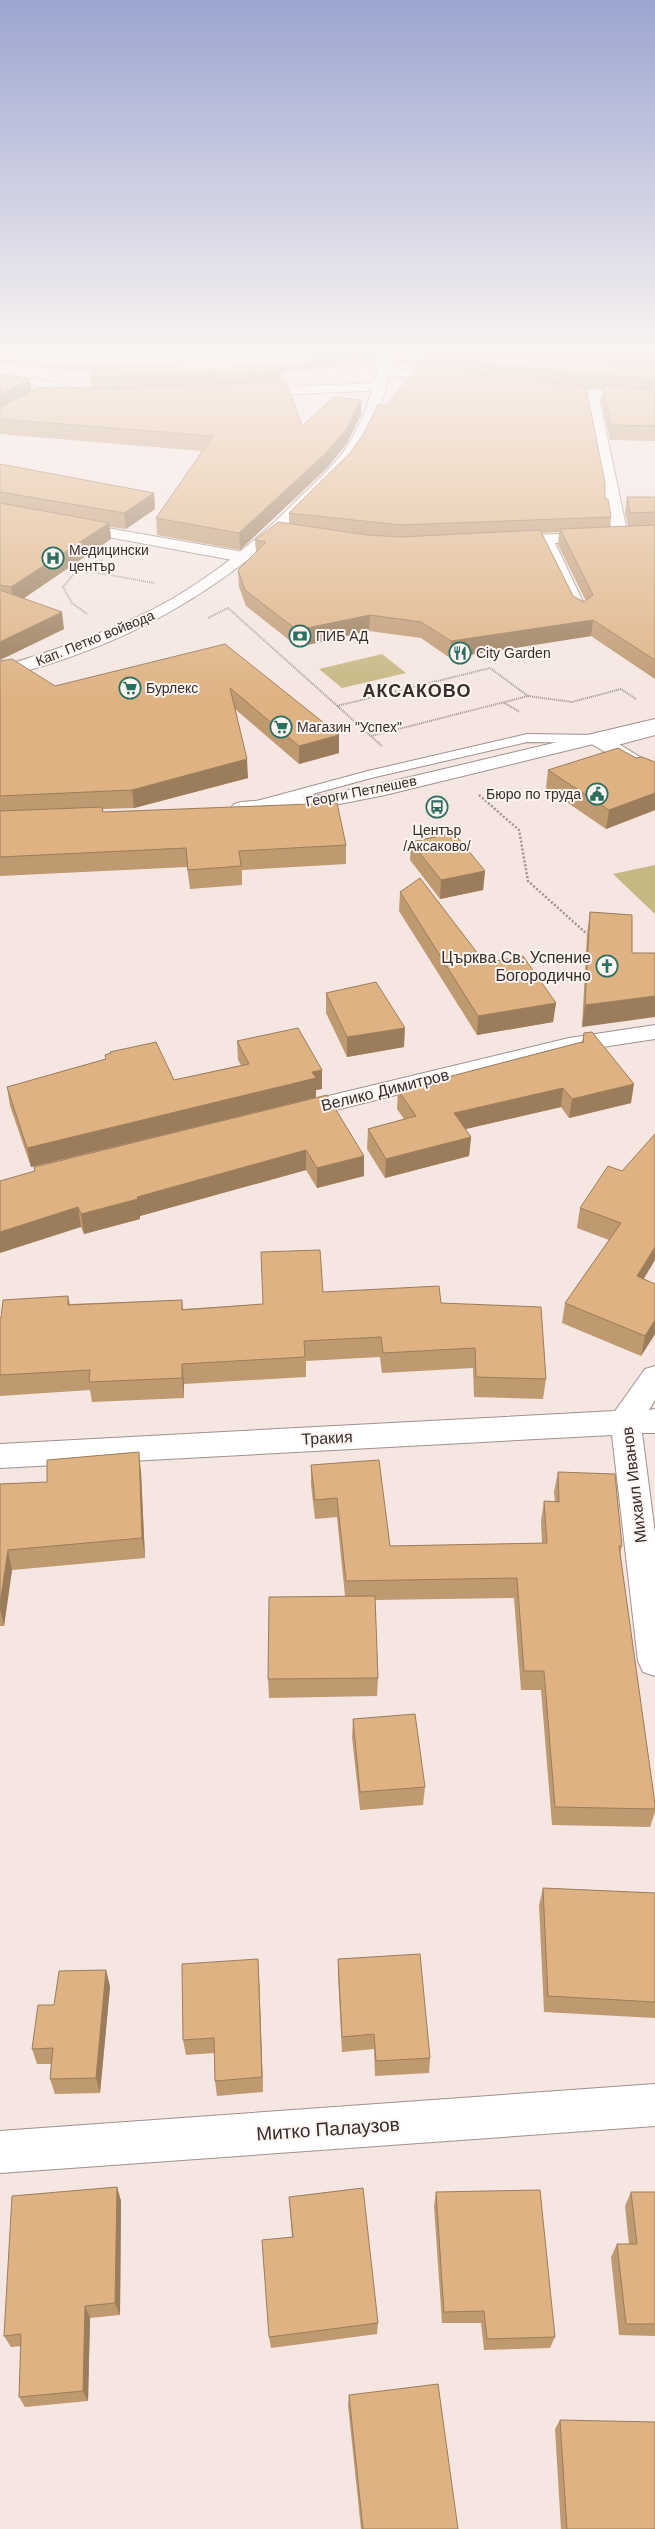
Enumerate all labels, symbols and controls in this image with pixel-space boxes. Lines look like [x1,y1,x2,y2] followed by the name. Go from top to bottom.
[69,542,149,574] place label: Медицински център
[41,546,65,570] hospital icon: Медицински център
[33,607,157,669] street label: Кап. Петко войвода
[288,624,312,648] bank icon: ПИБ АД
[316,628,369,644] place label: ПИБ АД
[448,641,472,665] restaurant icon: City Garden
[476,645,551,661] place label: City Garden
[118,676,142,700] supermarket icon: Бурлекс
[146,680,198,696] place label: Бурлекс
[363,681,471,701] district label: АКСАКОВО
[269,715,293,739] supermarket icon: Магазин "Успех"
[297,719,402,735] place label: Магазин "Успех"
[304,772,418,810] street label: Георги Петлешев
[585,782,609,806] public building icon: Бюро по труда
[486,786,581,802] place label: Бюро по труда
[425,795,449,819] bus stop icon: Център /Аксаково/
[403,822,471,854] place label: Център /Аксаково/
[441,949,591,984] place label: Църква Св. Успение Богородично
[595,954,619,978] church icon: Църква Св. Успение Богородично
[319,1066,451,1114] street label: Велико Димитров
[618,1426,650,1544] street label: Михаил Иванов
[301,1428,353,1448] street label: Тракия
[256,2114,400,2144] street label: Митко Палаузов

